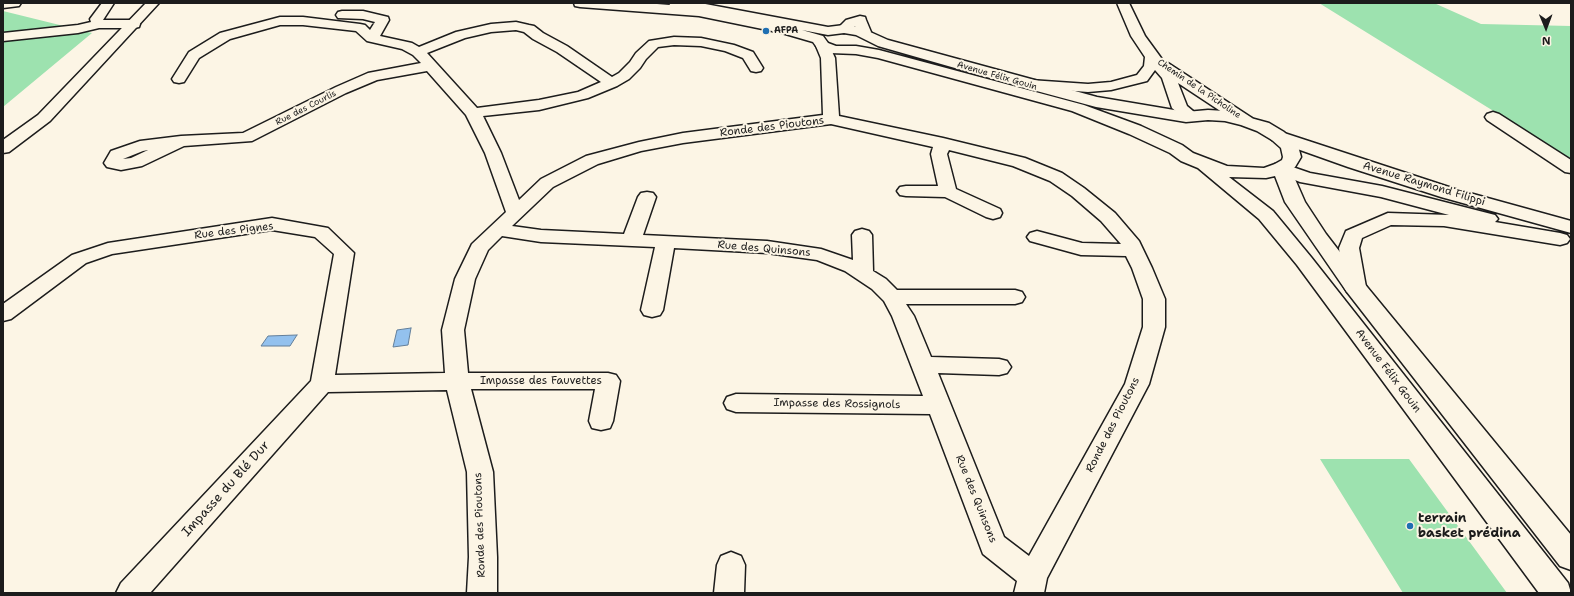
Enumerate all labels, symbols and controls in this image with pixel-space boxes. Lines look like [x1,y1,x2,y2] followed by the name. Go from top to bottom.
[1526,8,1566,48] north arrow
[761,26,771,36] marker: AFPA
[774,26,798,36] place label: AFPA
[1542,33,1551,48] text: N
[1155,57,1243,121] street label: Chemin de la Picholine
[956,59,1038,93] street label: Avenue Félix Gouin
[274,88,338,128] street label: Rue des Courlis
[719,114,825,140] street label: Ronde des Pioutons
[1361,159,1487,209] street label: Avenue Raymond Filippi
[194,220,274,242] street label: Rue des Pignes
[717,238,811,260] street label: Rue des Quinsons
[1352,327,1424,415] street label: Avenue Félix Gouin
[480,374,602,388] street label: Impasse des Fauvettes
[1083,375,1143,475] street label: Ronde des Pioutons
[773,396,901,412] street label: Impasse des Rossignols
[179,438,273,540] street label: Impasse du Blé Dur
[952,453,1000,545] street label: Rue des Quinsons
[472,472,488,578] street label: Ronde des Pioutons
[1418,511,1521,542] place label: terrain basket prédina
[1405,521,1415,531] marker: terrain basket prédina

